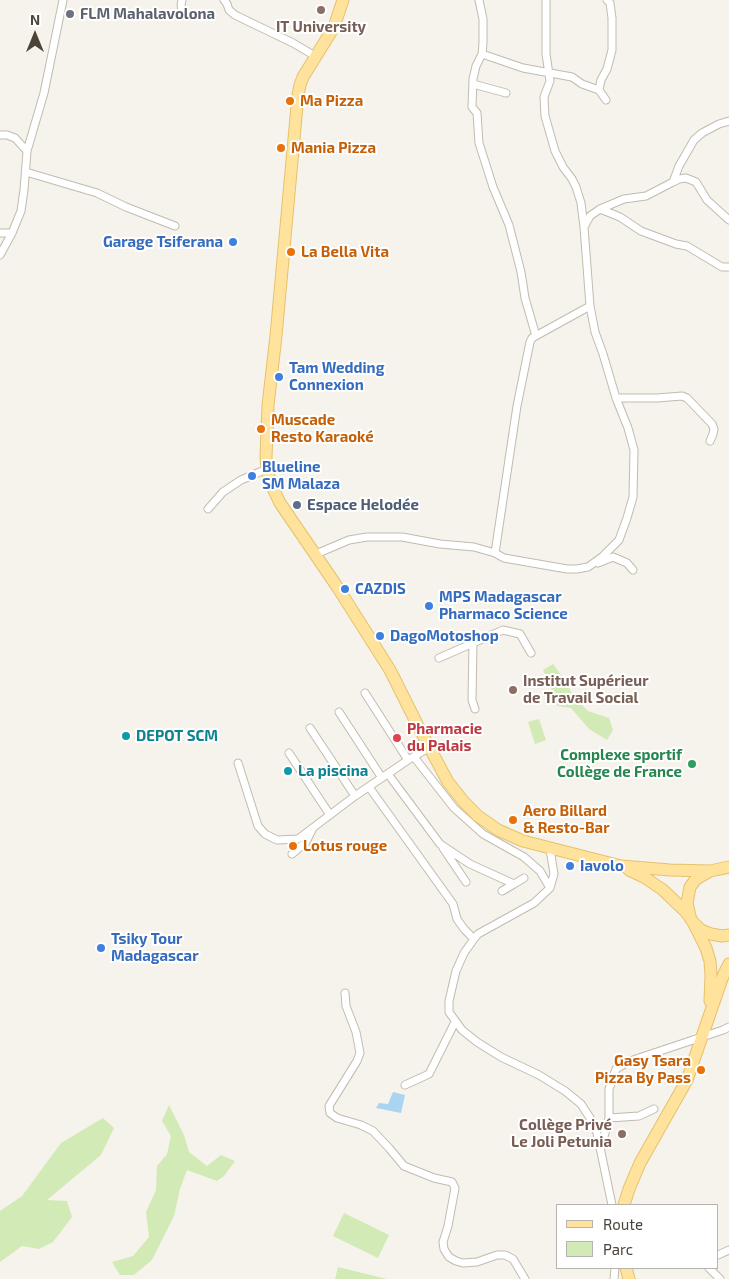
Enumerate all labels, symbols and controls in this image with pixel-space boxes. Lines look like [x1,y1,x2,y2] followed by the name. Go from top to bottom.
[315,4,327,16] marker: IT University
[80,5,215,23] place label: FLM Mahalavolona
[64,8,76,20] marker: FLM Mahalavolona
[10,10,60,60] north arrow
[30,11,40,28] text: N
[276,18,366,36] place label: IT University
[300,92,363,110] place label: Ma Pizza
[284,95,296,107] marker: Ma Pizza
[291,139,376,157] place label: Mania Pizza
[275,142,287,154] marker: Mania Pizza
[103,233,223,251] place label: Garage Tsiferana
[227,236,239,248] marker: Garage Tsiferana
[301,243,389,261] place label: La Bella Vita
[285,246,297,258] marker: La Bella Vita
[289,359,384,394] place label: Tam Wedding Connexion
[273,371,285,383] marker: Tam Wedding Connexion
[271,411,374,446] place label: Muscade Resto Karaoké
[255,423,267,435] marker: Muscade Resto Karaoké
[262,458,340,493] place label: Blueline SM Malaza
[246,470,258,482] marker: Blueline SM Malaza
[307,496,419,514] place label: Espace Helodée
[291,499,303,511] marker: Espace Helodée
[355,580,406,598] place label: CAZDIS
[339,583,351,595] marker: CAZDIS
[439,588,568,623] place label: MPS Madagascar Pharmaco Science
[423,600,435,612] marker: MPS Madagascar Pharmaco Science
[390,627,499,645] place label: DagoMotoshop
[374,630,386,642] marker: DagoMotoshop
[523,672,649,707] place label: Institut Supérieur de Travail Social
[507,684,519,696] marker: Institut Supérieur de Travail Social
[407,720,482,755] place label: Pharmacie du Palais
[136,727,218,745] place label: DEPOT SCM
[120,730,132,742] marker: DEPOT SCM
[391,732,403,744] marker: Pharmacie du Palais
[557,746,682,781] place label: Complexe sportif Collège de France
[686,758,698,770] marker: Complexe sportif Collège de France
[298,762,368,780] place label: La piscina
[282,765,294,777] marker: La piscina
[523,802,610,837] place label: Aero Billard & Resto-Bar
[507,814,519,826] marker: Aero Billard & Resto-Bar
[303,837,387,855] place label: Lotus rouge
[287,840,299,852] marker: Lotus rouge
[580,857,624,875] place label: Iavolo
[564,860,576,872] marker: Iavolo
[111,930,199,965] place label: Tsiky Tour Madagascar
[95,942,107,954] marker: Tsiky Tour Madagascar
[595,1052,691,1087] place label: Gasy Tsara Pizza By Pass
[695,1064,707,1076] marker: Gasy Tsara Pizza By Pass
[511,1116,612,1151] place label: Collège Privé Le Joli Petunia
[616,1128,628,1140] marker: Collège Privé Le Joli Petunia
[556,1204,719,1269] legend
[603,1215,643,1233] text: Route
[603,1240,633,1258] text: Parc

